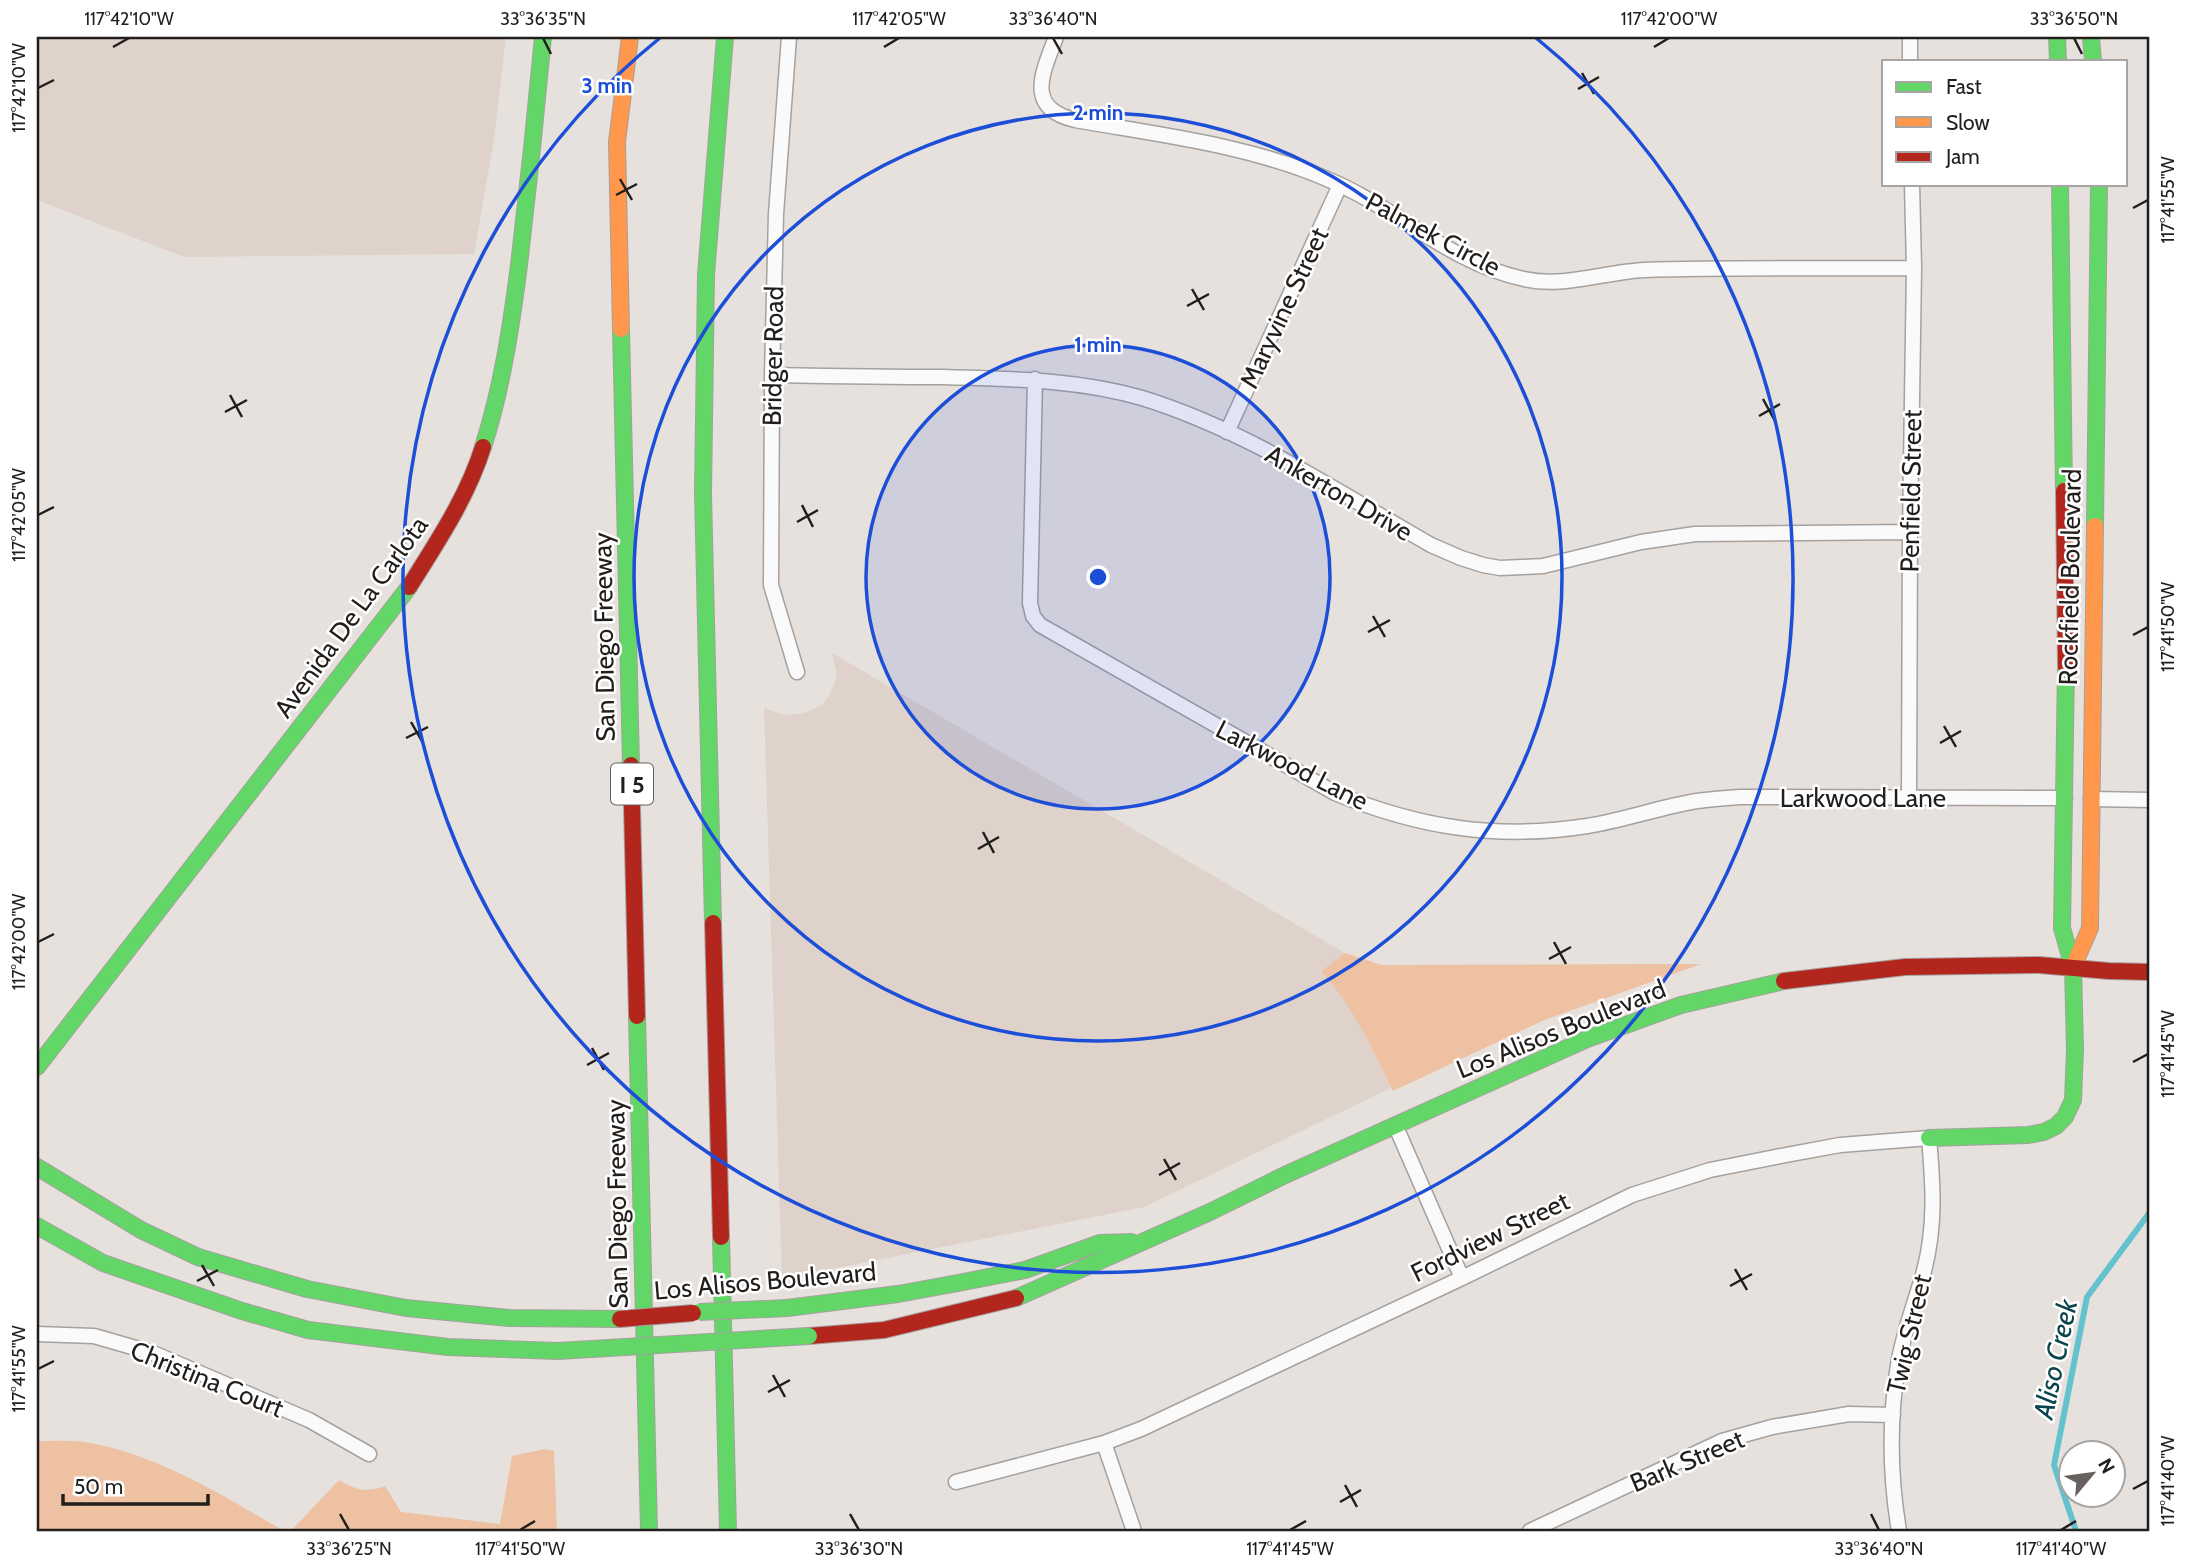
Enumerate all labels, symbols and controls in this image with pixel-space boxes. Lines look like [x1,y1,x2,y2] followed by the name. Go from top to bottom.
[84,8,174,30] text: 117°42'10"W
[500,8,586,30] text: 33°36'35"N
[852,8,946,30] text: 117°42'05"W
[1009,8,1097,30] text: 33°36'40"N
[1621,8,1717,30] text: 117°42'00"W
[2030,8,2118,30] text: 33°36'50"N
[8,43,30,133] text: 117°42'10"W
[1882,60,2128,186] legend
[582,73,632,98] text: 3 min
[1946,74,1982,99] text: Fast
[1073,100,1123,125] text: 2 min
[1946,110,1990,135] text: Slow
[1945,144,1980,169] text: Jam
[2157,156,2179,244] text: 117°41'55"W
[1360,185,1506,283] street label: Palmek Circle
[1233,222,1335,393] street label: Maryvine Street
[756,286,790,426] street label: Bridger Road
[1074,332,1122,357] text: 1 min
[1894,409,1928,573] street label: Penfield Street
[1260,438,1418,548] street label: Ankerton Drive
[8,468,30,562] text: 117°42'05"W
[2052,468,2088,686] street label: Rockfield Boulevard
[267,510,435,724] street label: Avenida De La Carlota
[586,532,622,742] street label: San Diego Freeway
[1086,565,1110,589] centre of rings
[2157,582,2179,672] text: 117°41'50"W
[1211,713,1373,817] street label: Larkwood Lane
[611,764,653,804] road number: I 5
[1780,782,1946,814] street label: Larkwood Lane
[8,894,30,990] text: 117°42'00"W
[1452,972,1670,1086] street label: Los Alisos Boulevard
[2157,1010,2179,1098] text: 117°41'45"W
[599,1099,635,1309] street label: San Diego Freeway
[1406,1185,1575,1289] street label: Fordview Street
[653,1255,877,1307] street label: Los Alisos Boulevard
[1880,1271,1938,1397] street label: Twig Street
[2025,1295,2084,1424] water label: Aliso Creek
[8,1325,30,1413] text: 117°41'55"W
[126,1334,288,1424] street label: Christina Court
[1625,1423,1749,1499] street label: Bark Street
[2157,1436,2179,1526] text: 117°41'40"W
[2058,1438,2128,1508] north arrow
[2093,1455,2120,1477] text: N
[63,1463,208,1507] scale bar
[74,1474,123,1499] text: 50 m
[306,1538,392,1560] text: 33°36'25"N
[475,1538,565,1560] text: 117°41'50"W
[815,1538,903,1560] text: 33°36'30"N
[1246,1538,1334,1560] text: 117°41'45"W
[1835,1538,1923,1560] text: 33°36'40"N
[2016,1538,2106,1560] text: 117°41'40"W

